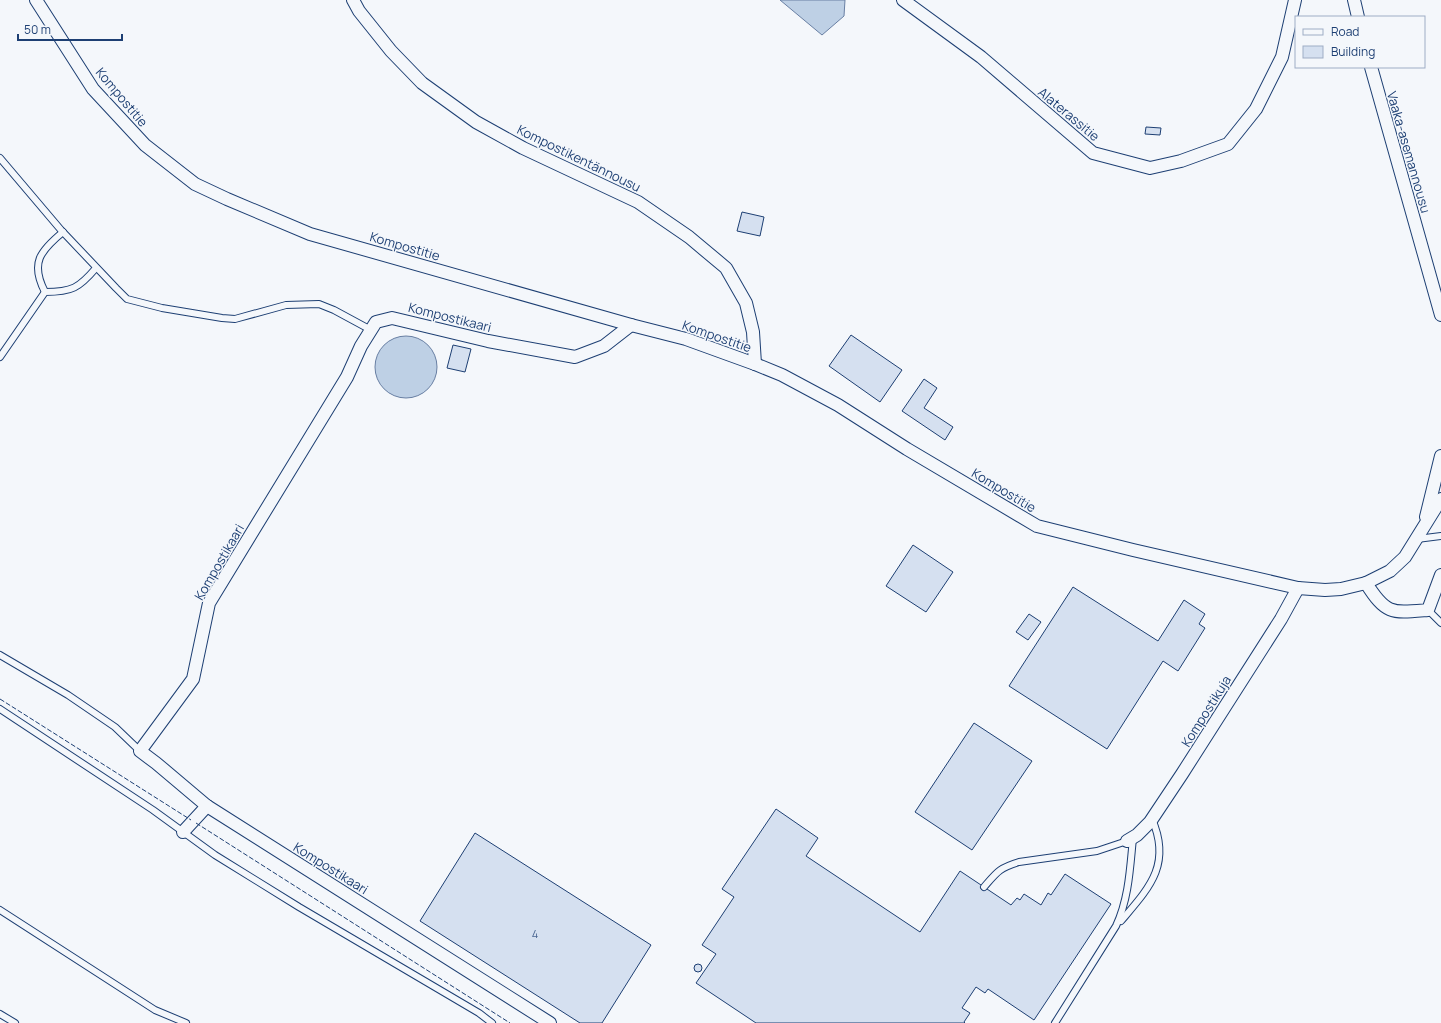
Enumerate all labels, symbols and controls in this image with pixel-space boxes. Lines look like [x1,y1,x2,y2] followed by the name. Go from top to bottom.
[18,16,122,42] scale bar
[1295,16,1425,68] legend
[24,21,51,38] text: 50 m
[1331,23,1359,40] text: Road
[1331,43,1375,60] text: Building
[92,64,152,131] street label: Kompostitie
[1034,83,1104,145] street label: Alaterassitie
[1383,89,1435,215] street label: Vaaka-asemannousu
[514,120,644,196] street label: Kompostikentännousu
[368,227,443,265] street label: Kompostitie
[407,298,493,336] street label: Kompostikaari
[680,316,754,356] street label: Kompostitie
[968,464,1040,516] street label: Kompostitie
[190,521,248,603] street label: Kompostikaari
[1177,672,1235,750] street label: Kompostikuja
[290,838,372,898] street label: Kompostikaari
[532,926,538,941] house number: 4

